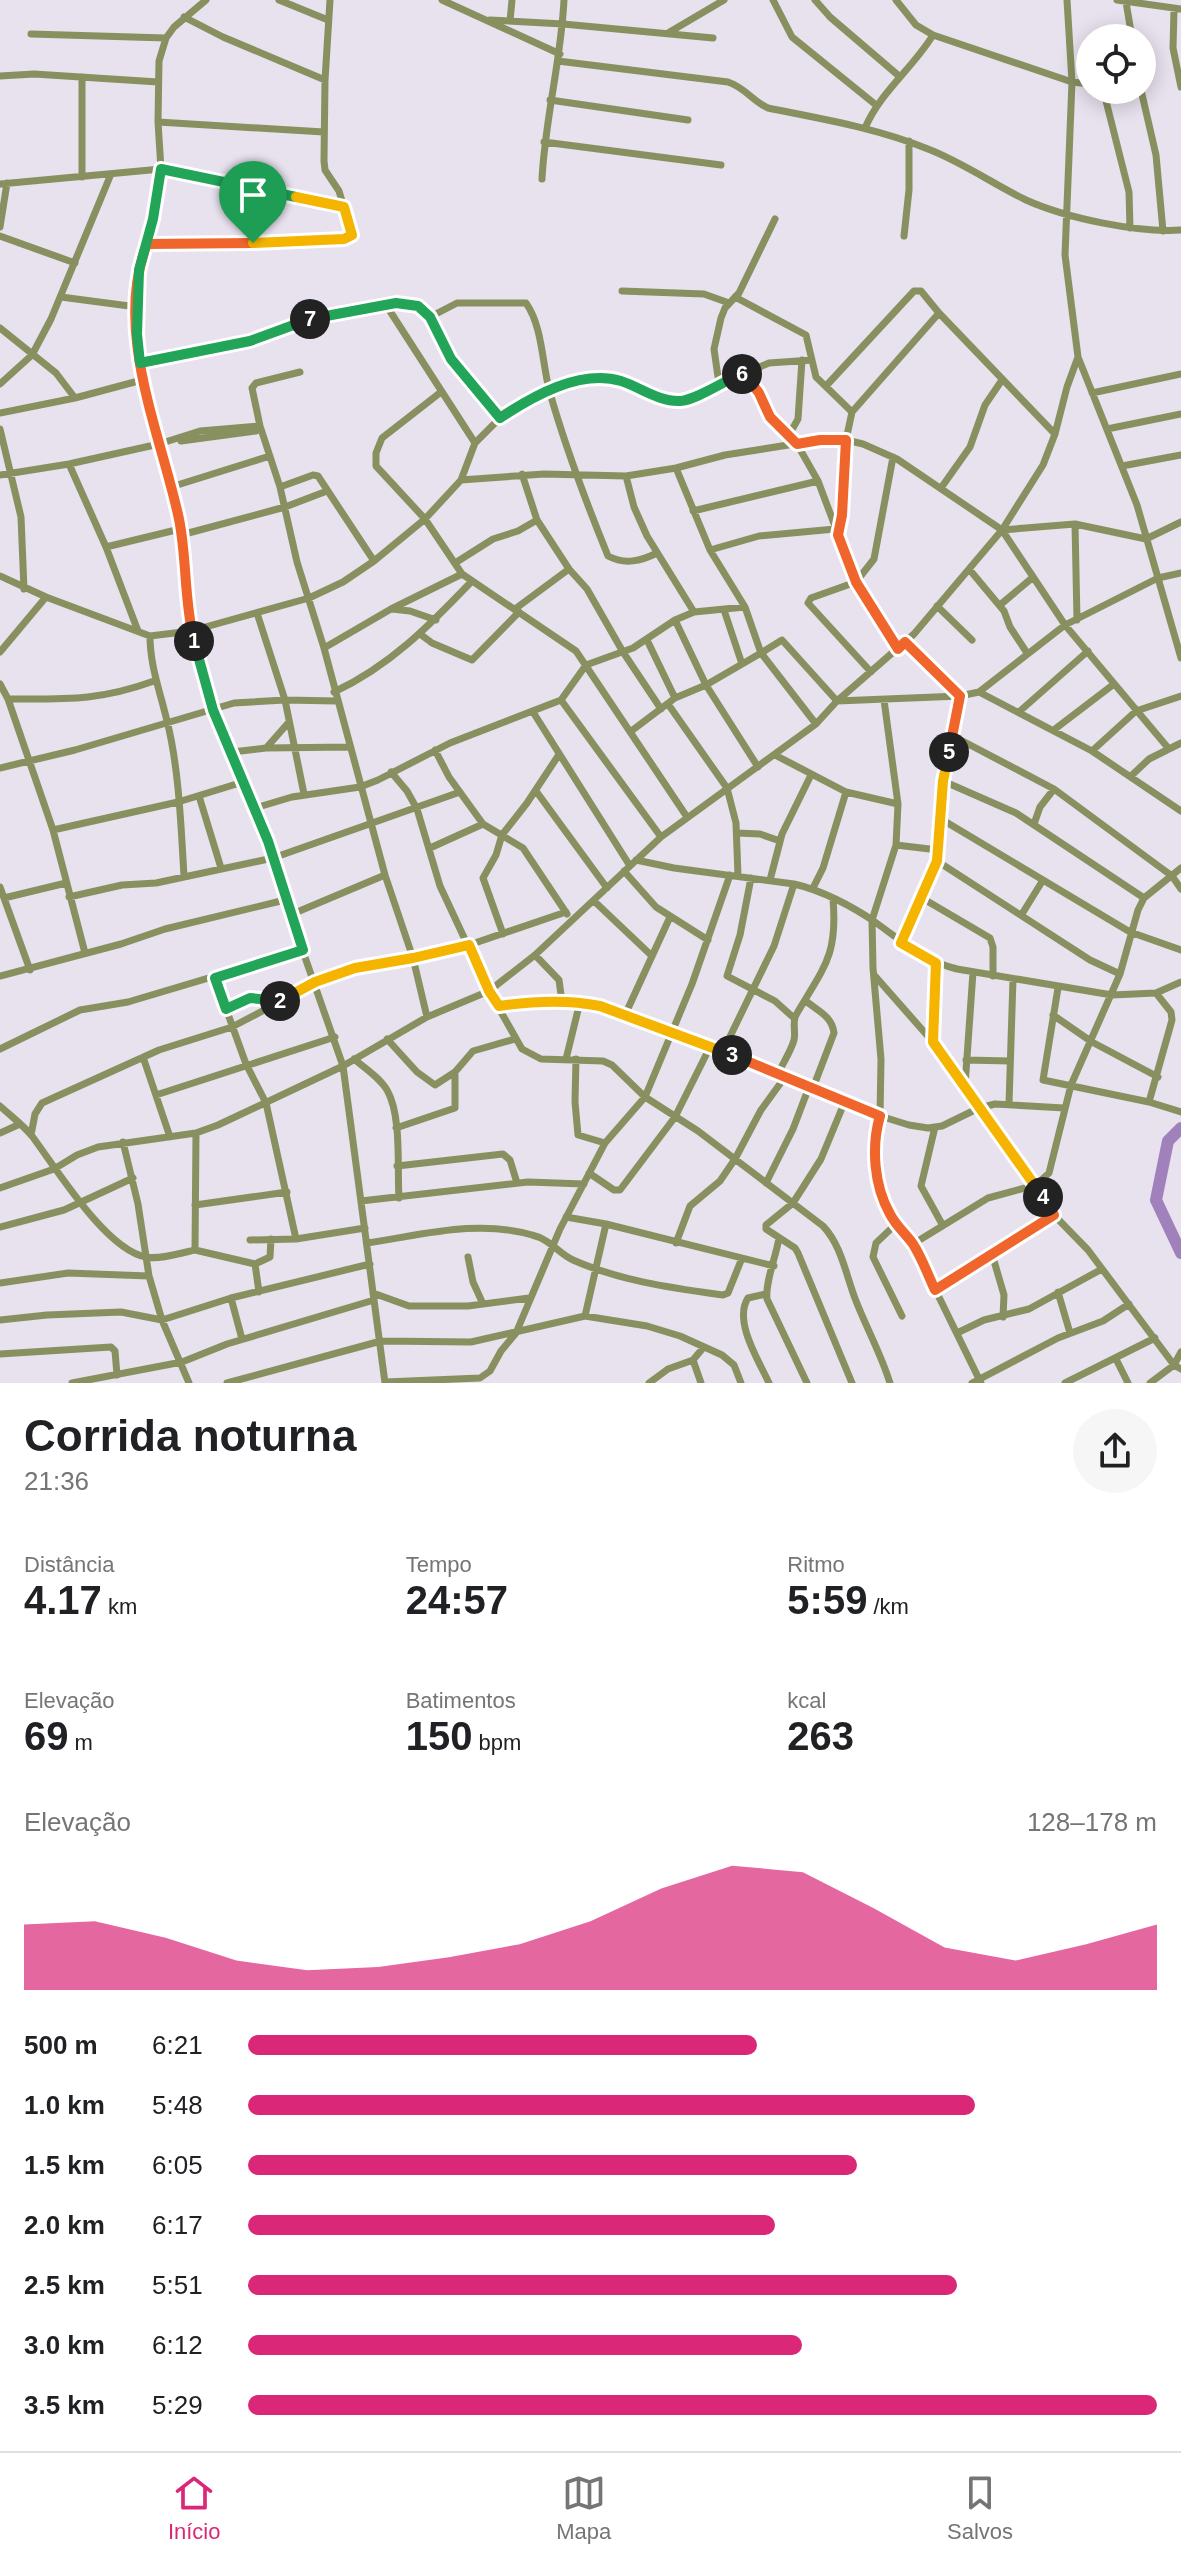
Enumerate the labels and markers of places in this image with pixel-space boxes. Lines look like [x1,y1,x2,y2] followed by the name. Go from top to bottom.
[219,161,287,243] pin
[290,299,330,339] pin: 7
[722,354,762,394] pin: 6
[174,621,214,661] pin: 1
[929,732,969,772] pin: 5
[260,981,300,1021] pin: 2
[712,1035,752,1075] pin: 3
[1023,1177,1063,1217] pin: 4

